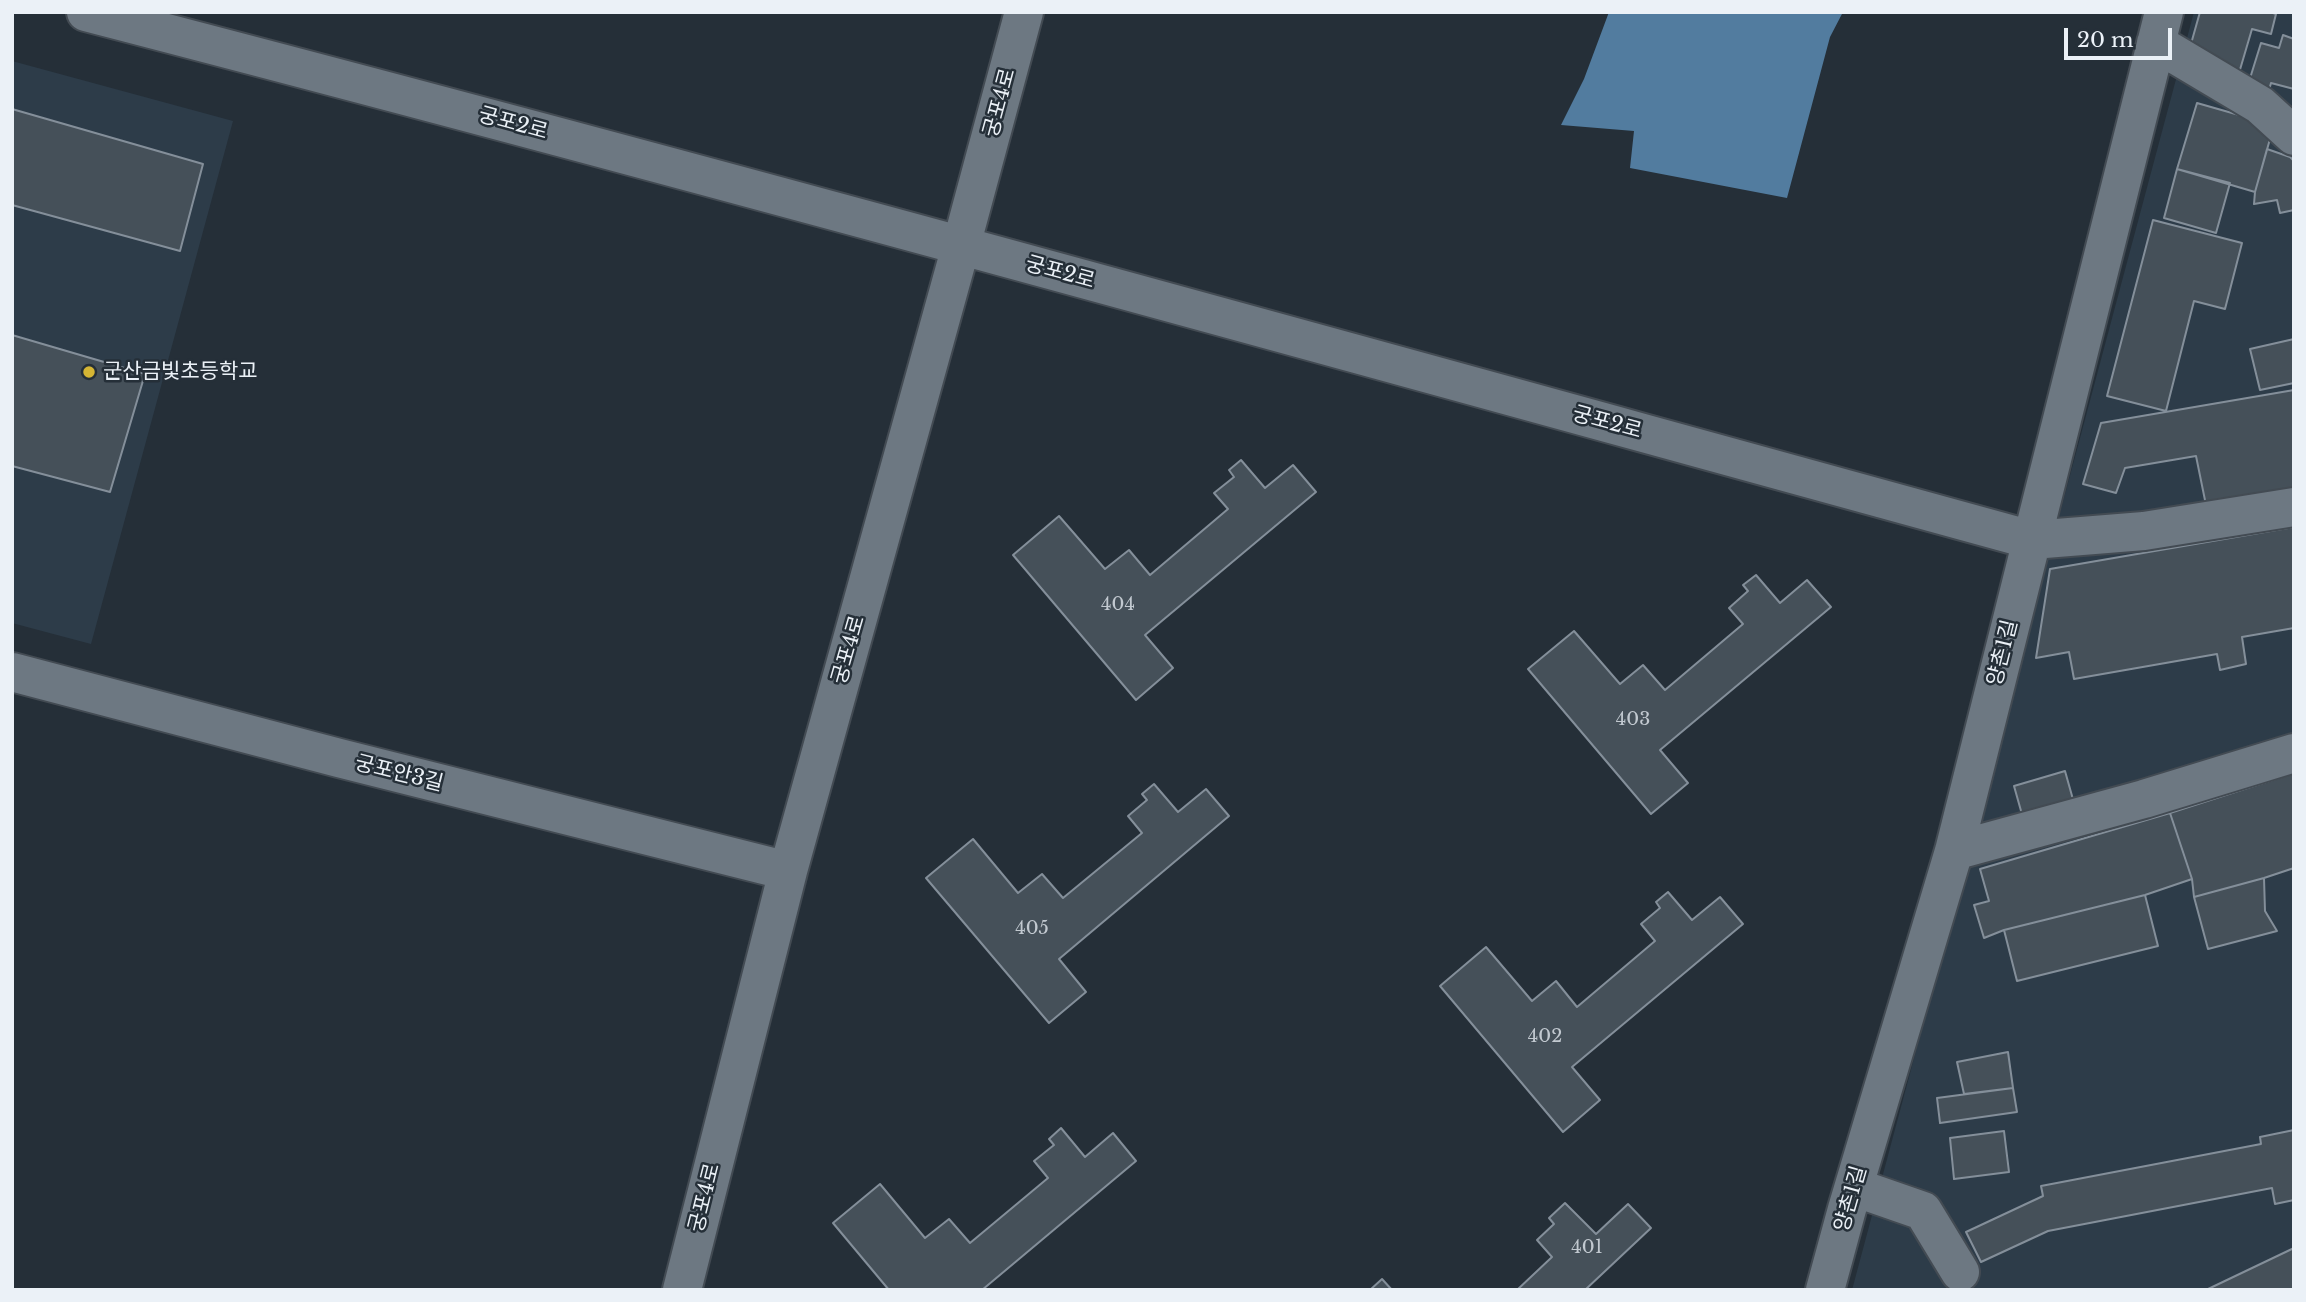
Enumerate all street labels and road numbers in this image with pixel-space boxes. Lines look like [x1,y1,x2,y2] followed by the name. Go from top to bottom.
[979,66,1021,140] street label: 궁포4로
[475,103,551,145] street label: 궁포2로
[1022,252,1098,294] street label: 궁포2로
[1569,402,1645,444] street label: 궁포2로
[827,613,871,687] street label: 궁포4로
[1983,617,2023,689] street label: 양촌1길
[352,751,446,797] street label: 궁포안3길
[684,1161,726,1235] street label: 궁포4로
[1830,1163,1872,1235] street label: 양촌1길

